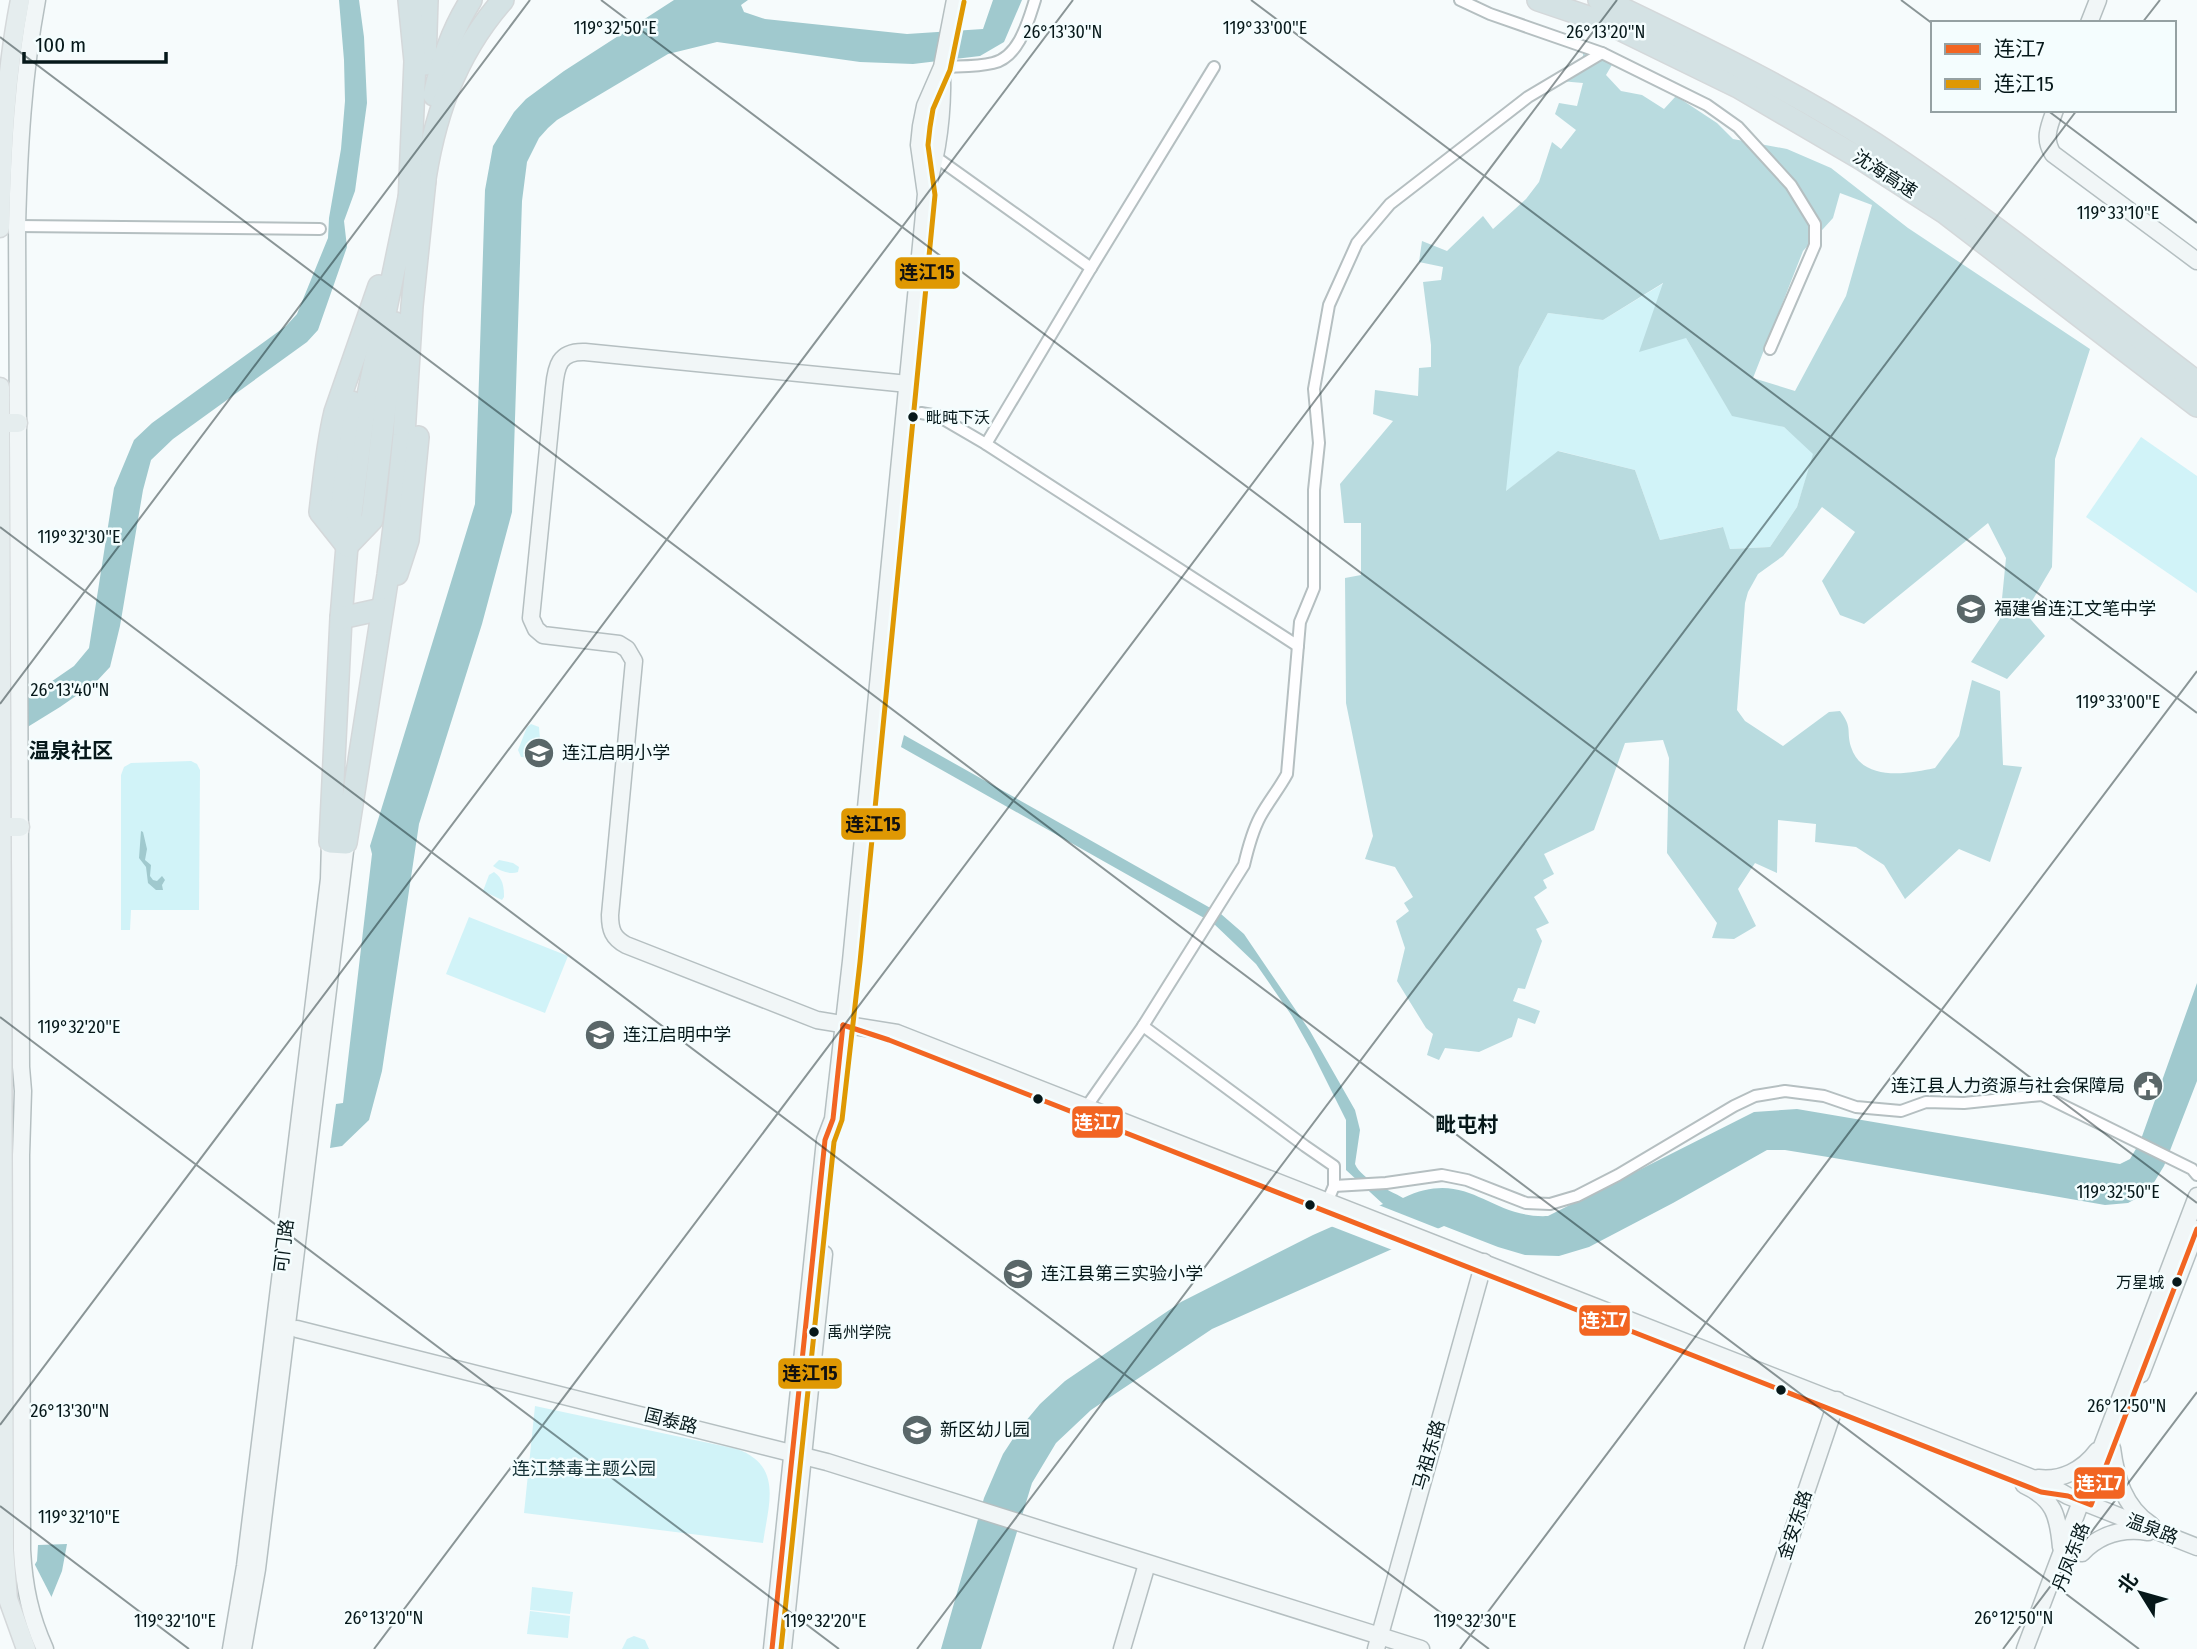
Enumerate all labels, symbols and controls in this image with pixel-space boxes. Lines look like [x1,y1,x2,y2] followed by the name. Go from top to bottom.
[573,17,657,39] text: 119°32'50"E
[1223,17,1307,39] text: 119°33'00"E
[24,21,166,65] scale bar
[1024,21,1102,43] text: 26°13'30"N
[1567,21,1645,43] text: 26°13'20"N
[1931,21,2176,112] legend
[35,32,86,58] text: 100 m
[1994,36,2045,62] text: 连江7
[1994,71,2054,97] text: 连江15
[1849,145,1921,203] street label: 沈海高速
[2077,202,2159,224] text: 119°33'10"E
[894,256,961,290] line badge: 连江15
[899,261,955,284] text: 连江15
[926,408,990,427] place label: 毗旽下沃
[906,410,920,424] marker: 毗旽下沃
[37,526,121,548] text: 119°32'30"E
[1954,592,1988,626] school or university icon: 福建省连江文笔中学
[1994,598,2156,620] place label: 福建省连江文笔中学
[31,679,109,701] text: 26°13'40"N
[2076,691,2160,713] text: 119°33'00"E
[522,736,556,770] school or university icon: 连江启明小学
[29,738,113,764] district label: 温泉社区
[562,742,670,764] place label: 连江启明小学
[840,807,907,841] line badge: 连江15
[845,813,901,836] text: 连江15
[38,1016,120,1038] text: 119°32'20"E
[583,1018,617,1052] school or university icon: 连江启明中学
[623,1024,731,1046] place label: 连江启明中学
[2131,1069,2165,1103] public building icon: 连江县人力资源与社会保障局
[1891,1075,2125,1097] place label: 连江县人力资源与社会保障局
[1031,1092,1045,1106] unlabelled marker
[1071,1105,1124,1139] line badge: 连江7
[1074,1111,1120,1134] text: 连江7
[1436,1112,1499,1138] district label: 毗屯村
[2076,1181,2160,1203] text: 119°32'50"E
[1303,1198,1317,1212] unlabelled marker
[270,1218,298,1274] street label: 可门路
[1001,1257,1035,1291] school or university icon: 连江县第三实验小学
[1041,1263,1203,1285] place label: 连江县第三实验小学
[2116,1273,2164,1292] place label: 万星城
[2170,1275,2184,1289] marker: 万星城
[1578,1304,1631,1337] line badge: 连江7
[1581,1309,1627,1332] text: 连江7
[827,1323,891,1342] place label: 禹州学院
[807,1325,821,1339] marker: 禹州学院
[777,1357,843,1390] line badge: 连江15
[782,1362,838,1385] text: 连江15
[1774,1383,1788,1397] unlabelled marker
[2088,1395,2166,1417] text: 26°12'50"N
[31,1400,109,1422] text: 26°13'30"N
[642,1404,700,1438] street label: 国泰路
[900,1413,934,1447] school or university icon: 新区幼儿园
[1409,1417,1449,1493] street label: 马祖东路
[940,1419,1030,1441] place label: 新区幼儿园
[512,1458,656,1480] park label: 连江禁毒主题公园
[2073,1466,2126,1500] line badge: 连江7
[2076,1472,2122,1495] text: 连江7
[1773,1487,1817,1563] street label: 金安东路
[38,1506,120,1528] text: 119°32'10"E
[2123,1509,2181,1549] street label: 温泉路
[2048,1519,2094,1595] street label: 丹凤东路
[2106,1558,2176,1628] north arrow
[2113,1569,2143,1598] text: 北
[345,1607,423,1629] text: 26°13'20"N
[1975,1607,2053,1629] text: 26°12'50"N
[134,1610,216,1632] text: 119°32'10"E
[784,1610,866,1632] text: 119°32'20"E
[1433,1610,1517,1632] text: 119°32'30"E

